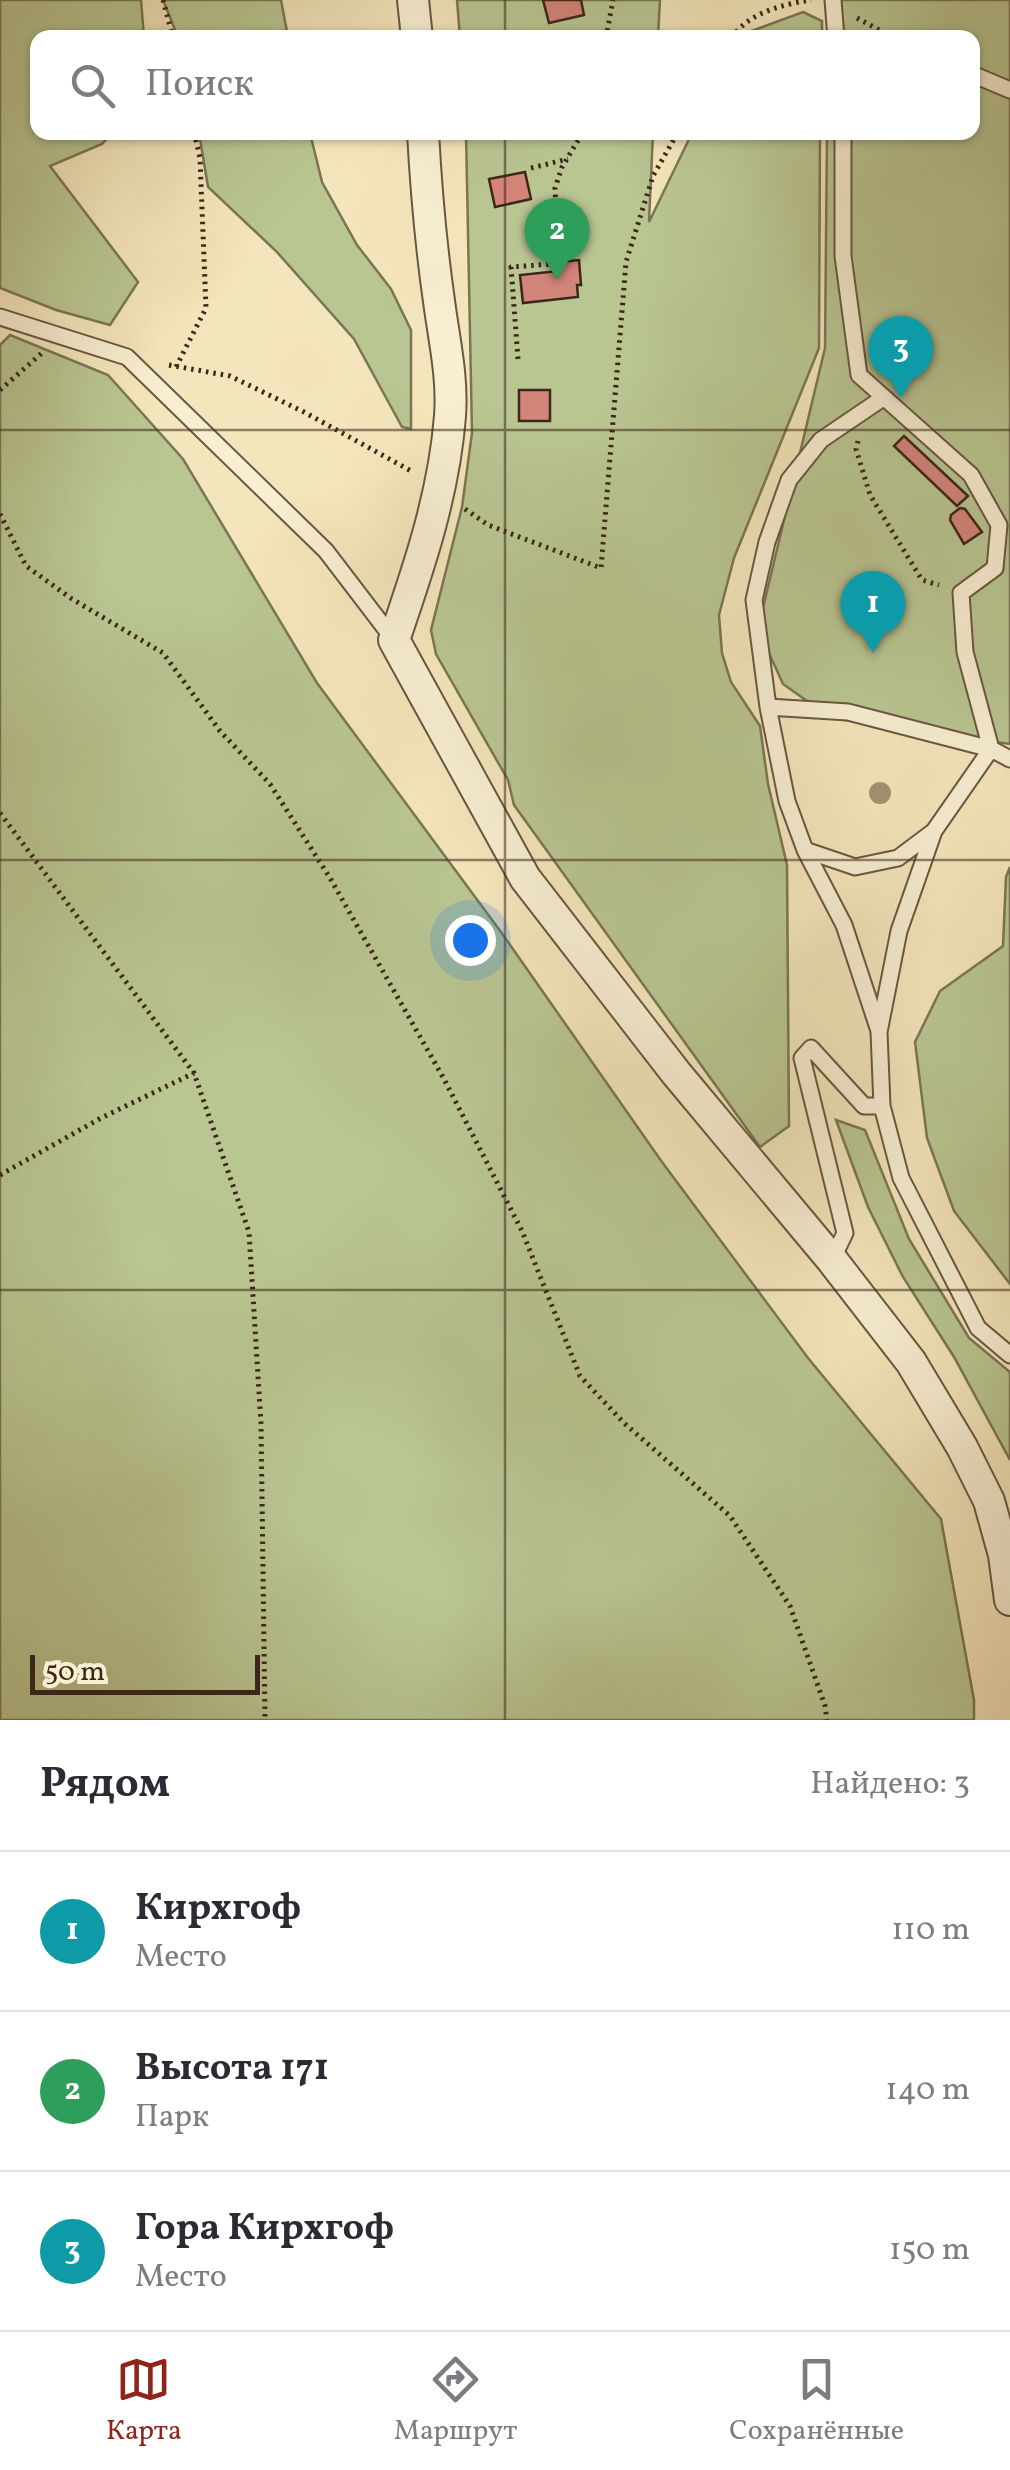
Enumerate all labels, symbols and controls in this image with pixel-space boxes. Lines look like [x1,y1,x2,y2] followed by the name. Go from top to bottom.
[30,30,980,140] search box
[65,58,120,113] icon: search
[145,59,254,112] text: Поиск
[524,198,590,280] pin: 2
[868,316,934,398] pin: 3
[840,570,906,653] pin: 1
[445,915,496,966] your location
[30,1650,260,1694] scale bar
[45,1653,105,1692] text: 50 m
[40,1756,170,1815] text: Рядом
[810,1763,970,1807] text: Найдено: 3
[135,1883,301,1936] text: Кирхгоф
[66,1909,79,1953] text: 1
[891,1909,970,1953] text: 110 m
[135,1936,227,1980] text: Место
[135,2043,329,2096] text: Высота 171
[64,2069,81,2113] text: 2
[885,2069,970,2113] text: 140 m
[135,2096,209,2140] text: Парк
[135,2203,394,2256] text: Гора Кирхгоф
[64,2229,81,2273] text: 3
[889,2229,970,2273] text: 150 m
[135,2256,227,2300] text: Место
[106,2352,182,2451] tab: Карта
[394,2352,517,2451] tab: Маршрут
[729,2352,904,2451] tab: Сохранённые

